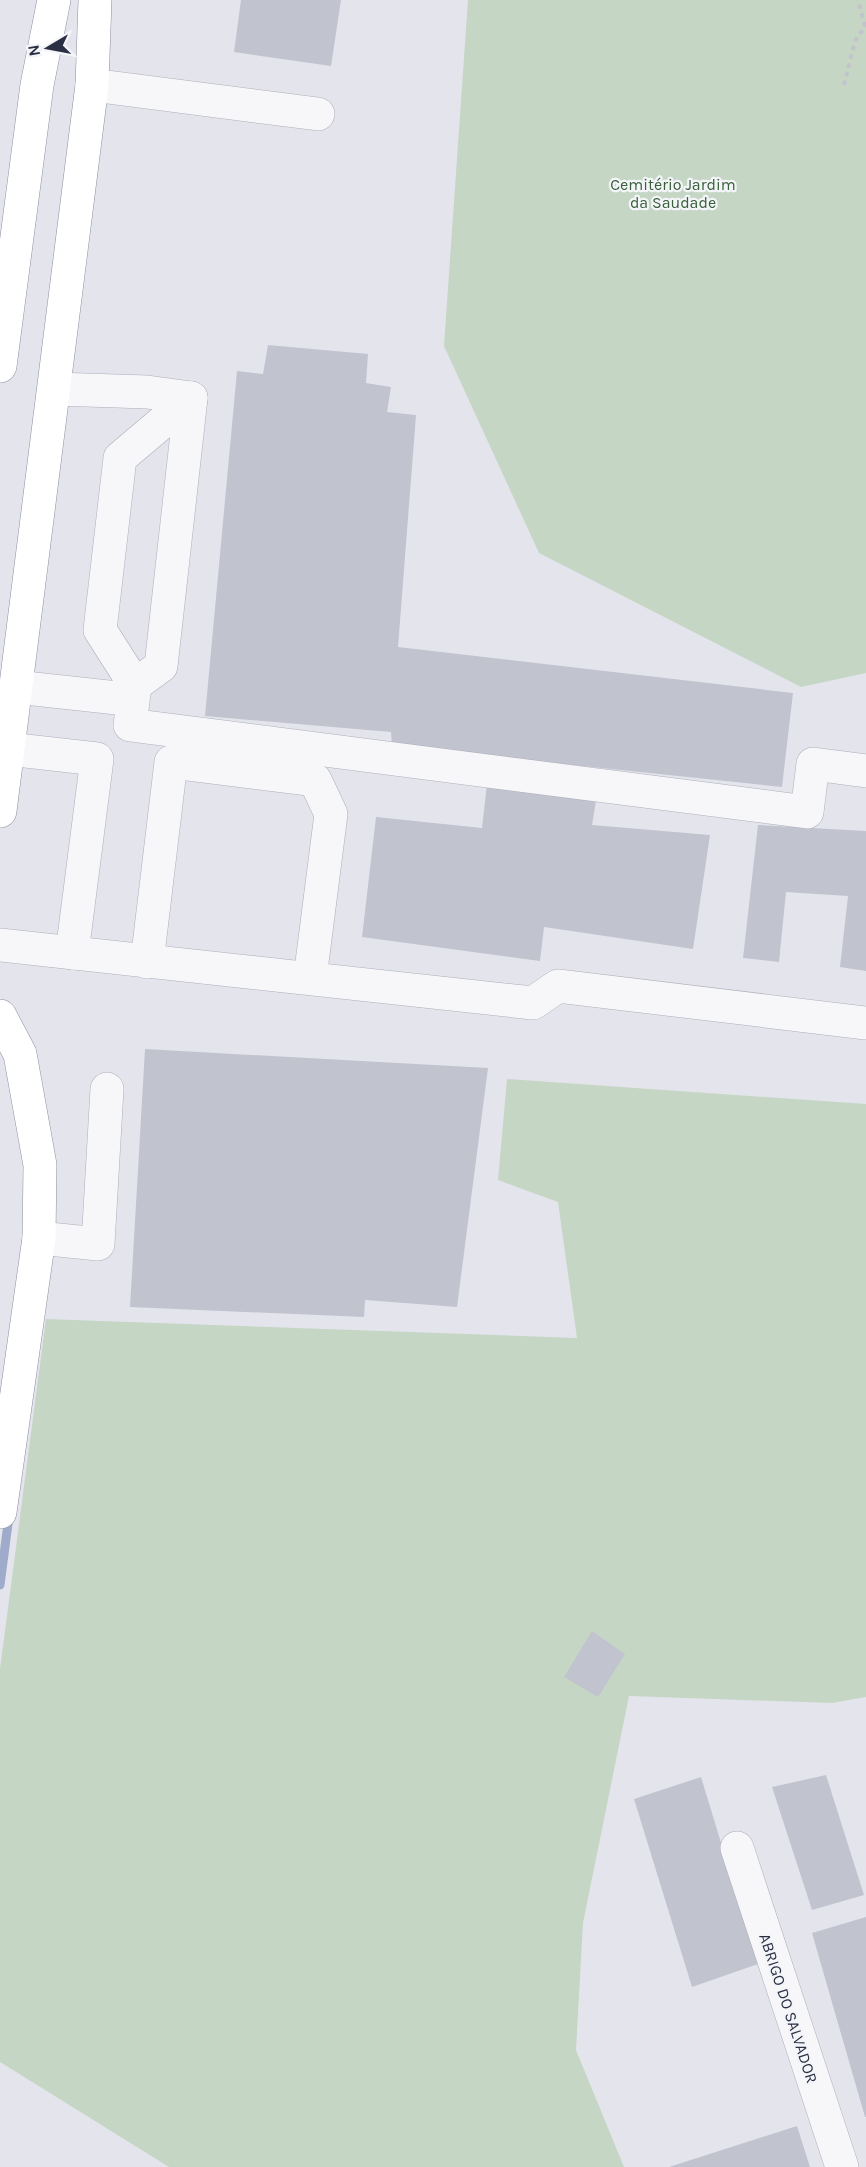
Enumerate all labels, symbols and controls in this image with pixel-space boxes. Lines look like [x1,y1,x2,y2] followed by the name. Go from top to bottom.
[18,18,78,78] north arrow
[23,43,44,58] text: N
[610,175,736,212] park label: Cemitério Jardim da Saudade
[755,1931,822,2086] street label: ABRIGO DO SALVADOR

